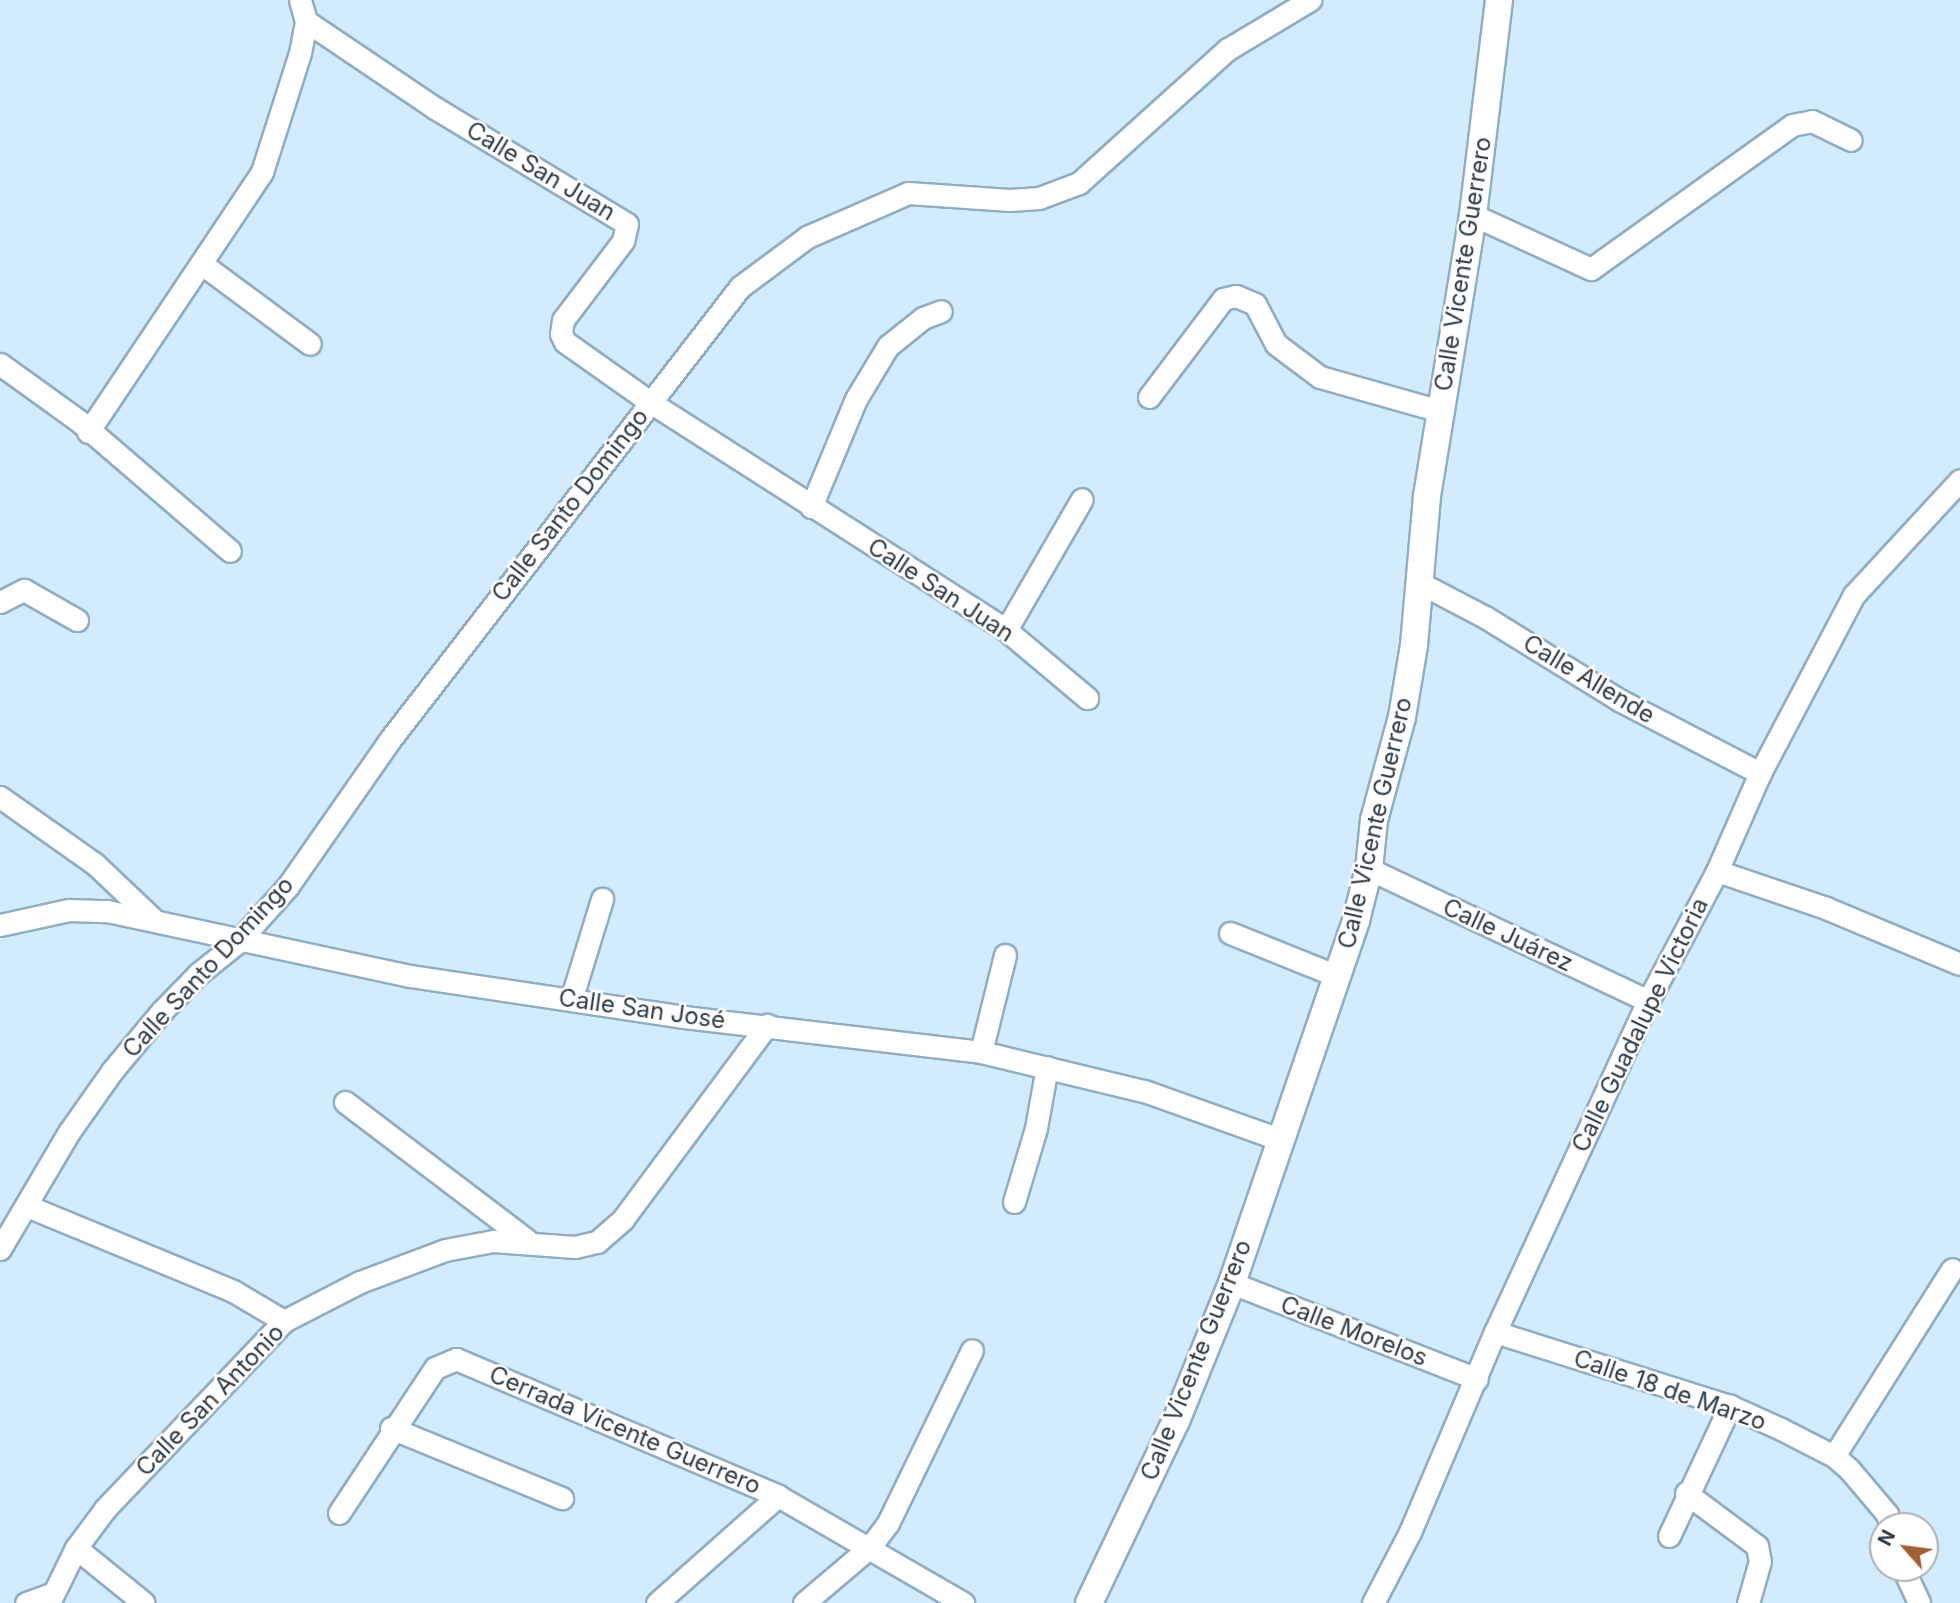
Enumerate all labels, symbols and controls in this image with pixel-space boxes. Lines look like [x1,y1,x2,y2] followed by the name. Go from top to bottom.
[461,115,621,227] street label: Calle San Juan
[1429,135,1497,393] street label: Calle Vicente Guerrero
[486,403,654,607] street label: Calle Santo Domingo
[862,532,1020,648] street label: Calle San Juan
[1518,628,1660,730] street label: Calle Allende
[1332,694,1418,952] street label: Calle Vicente Guerrero
[117,871,299,1063] street label: Calle Santo Domingo
[1438,892,1578,978] street label: Calle Juárez
[1566,893,1714,1157] street label: Calle Guadalupe Victoria
[557,983,727,1035] street label: Calle San José
[1134,1235,1258,1485] street label: Calle Vicente Guerrero
[1277,1290,1431,1372] street label: Calle Morelos
[130,1318,290,1482] street label: Calle San Antonio
[1570,1344,1770,1436] street label: Calle 18 de Marzo
[485,1360,765,1500] street label: Cerrada Vicente Guerrero
[1869,1512,1939,1582] north arrow
[1873,1526,1900,1550] text: N

